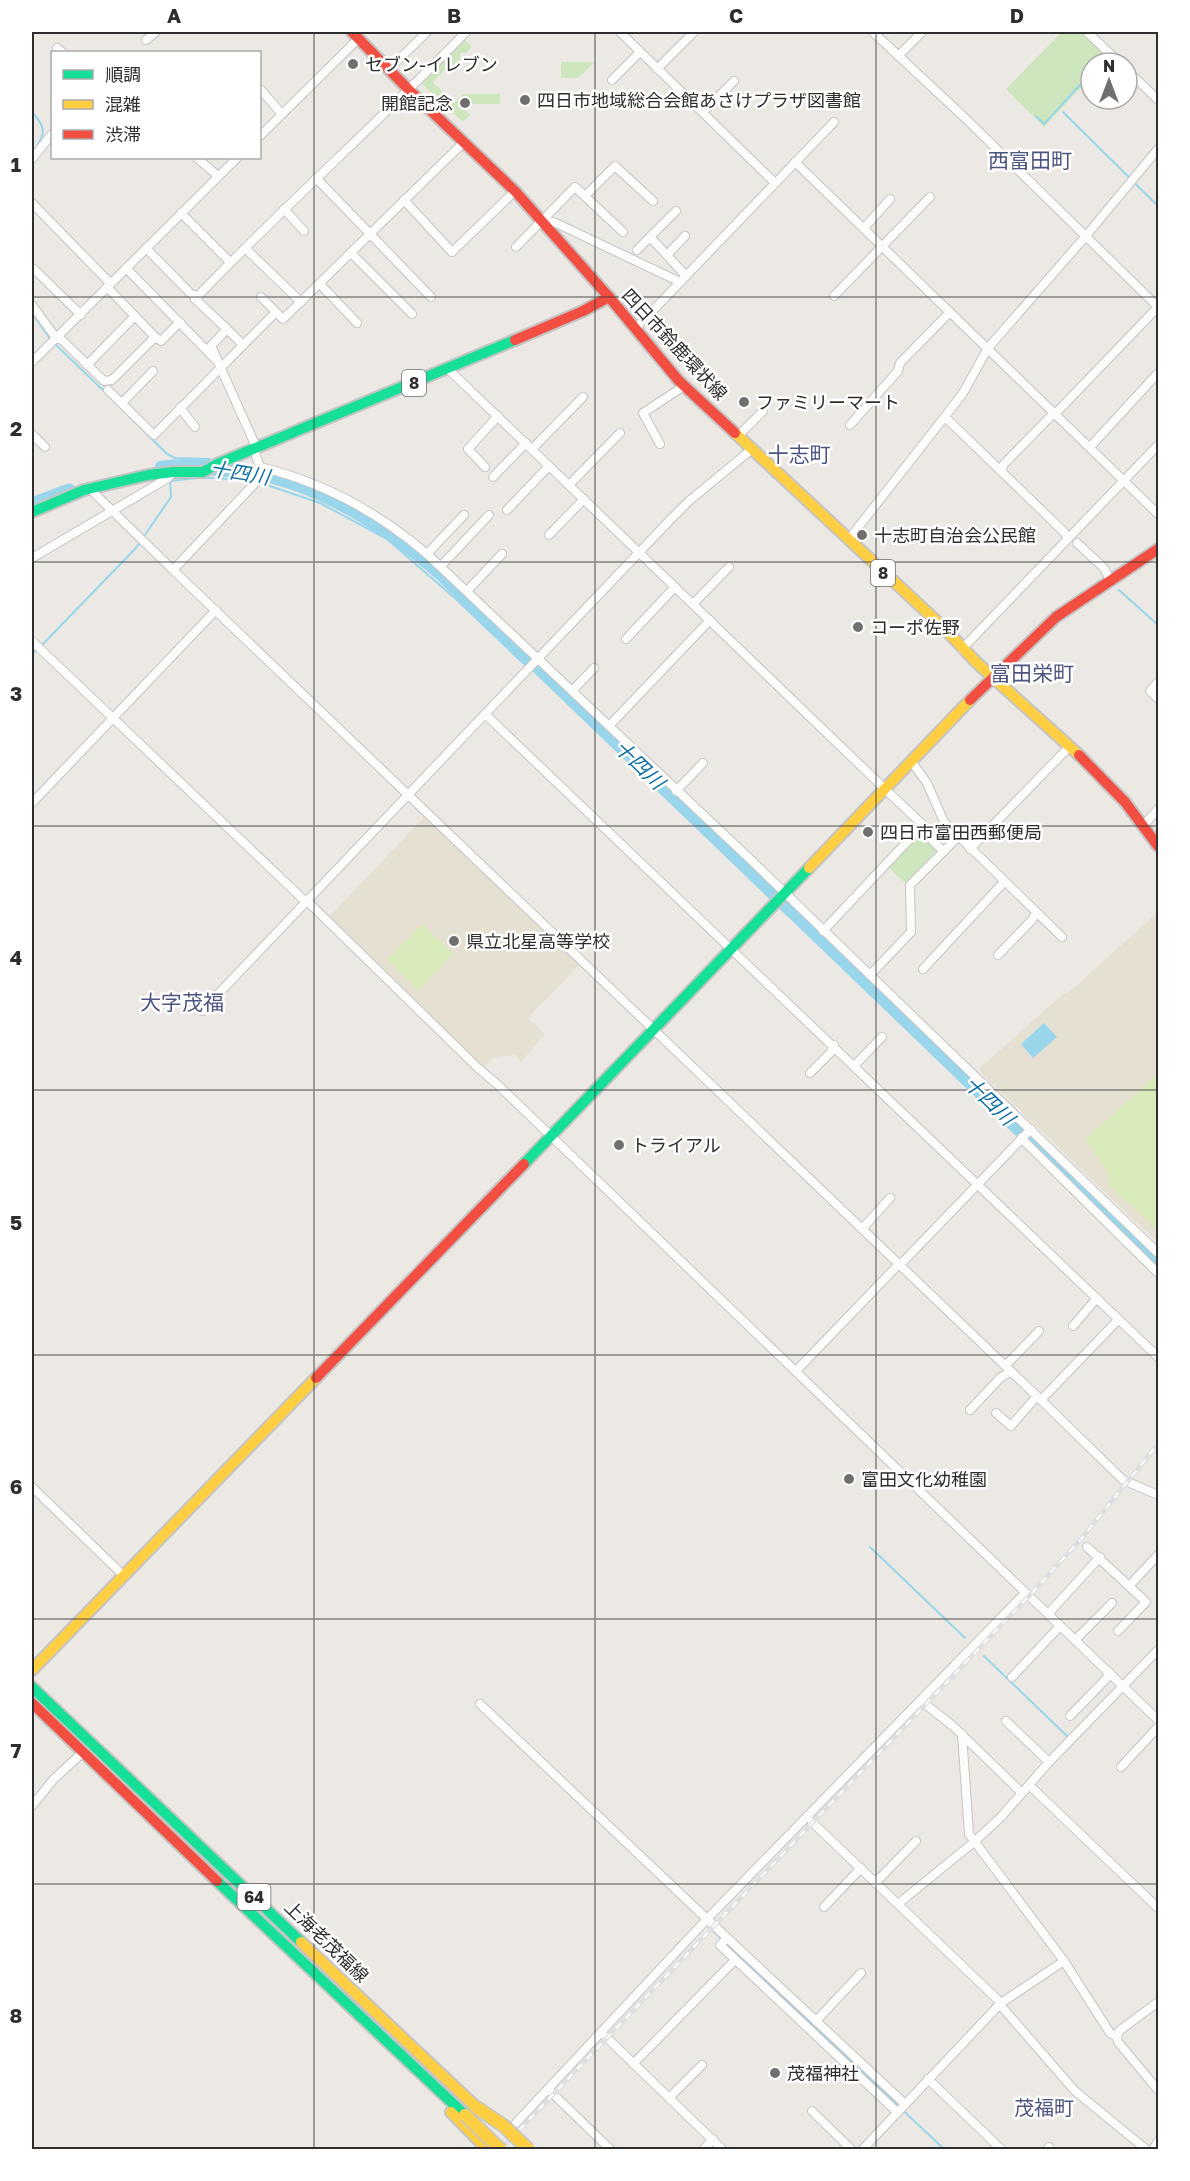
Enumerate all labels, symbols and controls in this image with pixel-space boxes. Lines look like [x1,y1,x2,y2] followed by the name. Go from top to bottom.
[167,3,181,27] text: A
[447,3,461,27] text: B
[729,3,743,27] text: C
[1010,3,1024,27] text: D
[51,51,261,159] legend
[1079,51,1139,111] north arrow
[365,53,498,75] place label: セブン-イレブン
[1103,56,1115,76] text: N
[346,57,360,71] marker: セブン-イレブン
[105,63,141,85] text: 順調
[537,89,861,111] place label: 四日市地域総合会館あさけプラザ図書館
[381,92,453,114] place label: 開館記念
[105,93,141,115] text: 混雑
[518,93,532,107] marker: 四日市地域総合会館あさけプラザ図書館
[458,96,472,110] marker: 開館記念
[105,123,141,145] text: 渋滞
[988,147,1072,173] district label: 西富田町
[11,152,21,176] text: 1
[618,284,732,404] street label: 四日市鈴鹿環状線
[402,370,426,396] road number: 8
[756,391,900,413] place label: ファミリーマート
[737,395,751,409] marker: ファミリーマート
[10,416,22,440] text: 2
[768,441,831,467] district label: 十志町
[208,455,273,489] water label: 十四川
[874,524,1036,546] place label: 十志町自治会公民館
[855,528,869,542] marker: 十志町自治会公民館
[871,560,895,586] road number: 8
[870,616,960,638] place label: コーポ佐野
[851,620,865,634] marker: コーポ佐野
[990,660,1074,686] district label: 富田栄町
[10,681,22,705] text: 3
[610,735,671,795] water label: 十四川
[880,821,1042,843] place label: 四日市富田西郵便局
[861,825,875,839] marker: 四日市富田西郵便局
[466,930,610,952] place label: 県立北星高等学校
[447,934,461,948] marker: 県立北星高等学校
[10,945,22,969] text: 4
[140,989,224,1015] district label: 大字茂福
[960,1071,1021,1131] water label: 十四川
[631,1134,721,1156] place label: トライアル
[612,1138,626,1152] marker: トライアル
[10,1210,22,1234] text: 5
[861,1468,987,1490] place label: 富田文化幼稚園
[842,1472,856,1486] marker: 富田文化幼稚園
[10,1474,22,1498] text: 6
[11,1738,22,1762] text: 7
[238,1884,270,1910] road number: 64
[281,1896,373,1986] street label: 上海老茂福線
[10,2003,22,2027] text: 8
[787,2062,859,2084] place label: 茂福神社
[768,2066,782,2080] marker: 茂福神社
[1014,2095,1074,2119] district label: 茂福町

